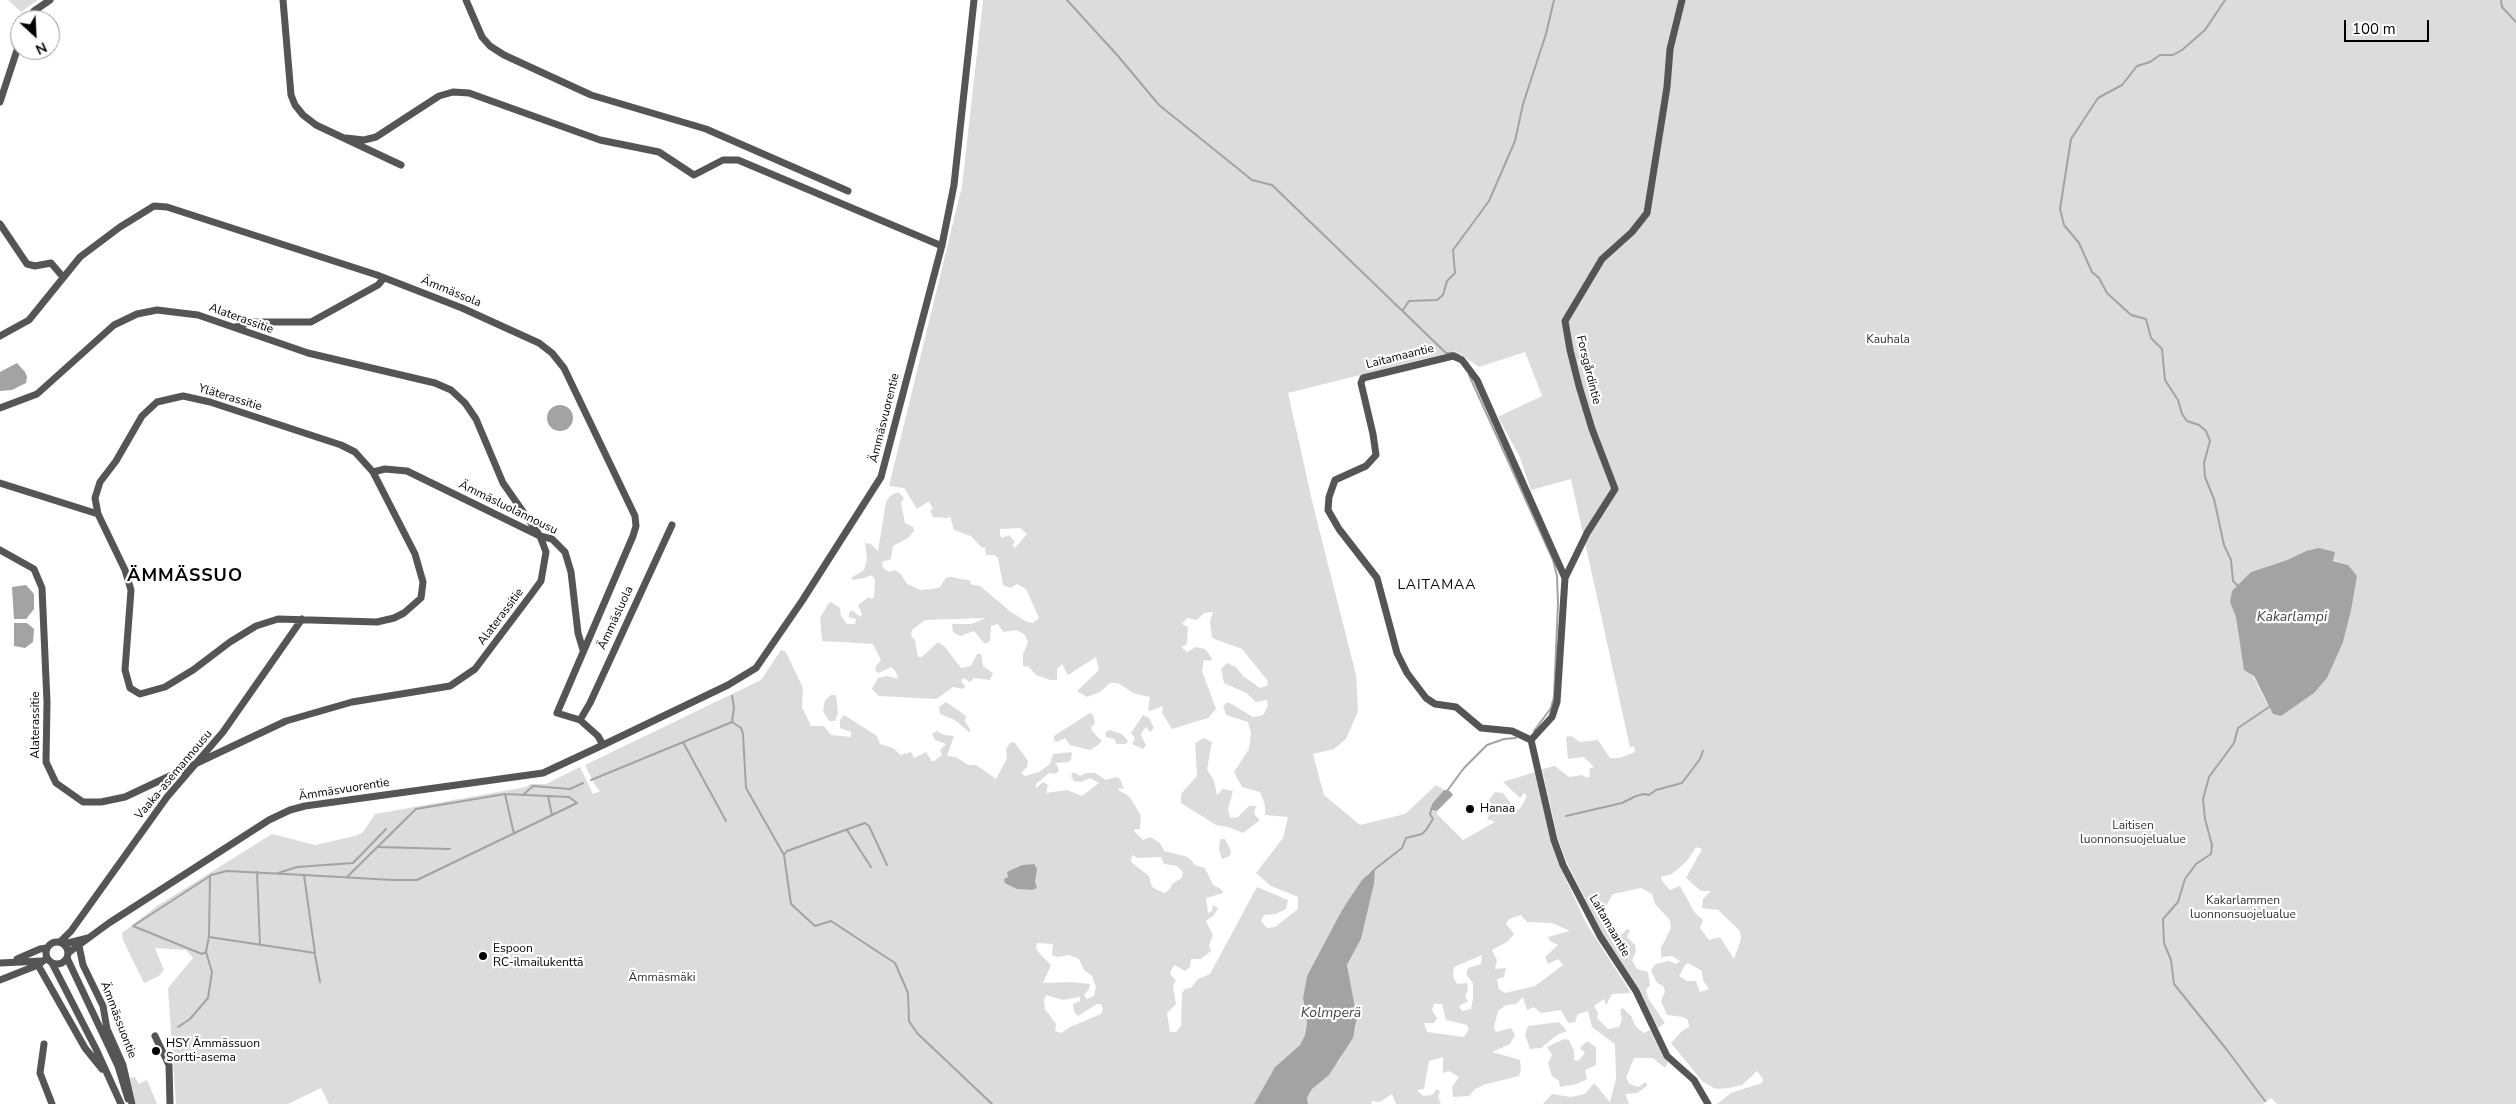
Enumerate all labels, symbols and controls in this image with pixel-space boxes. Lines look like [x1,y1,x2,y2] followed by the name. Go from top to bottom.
[10,10,60,60] north arrow
[2346,10,2431,42] scale bar
[2352,19,2396,39] text: 100 m
[32,37,50,59] text: N
[419,273,483,311] street label: Ämmässola
[207,301,275,337] street label: Alaterassitie
[1866,333,1910,347] park label: Kauhala
[1572,334,1604,406] street label: Forsgårdintie
[1365,342,1435,372] street label: Laitamaantie
[867,372,903,464] street label: Ämmäsvuorentie
[196,381,264,415] street label: Yläterassitie
[456,478,560,538] street label: Ämmäsluolannousu
[126,566,244,588] district label: ÄMMÄSSUO
[1396,578,1478,594] district label: LAITAMAA
[595,584,637,652] street label: Ämmäsluola
[475,586,527,648] street label: Alaterassitie
[2257,610,2327,626] water label: Kakarlampi
[29,691,43,759] street label: Alaterassitie
[132,727,216,823] street label: Vaaka-asemannousu
[298,776,390,804] street label: Ämmäsvuorentie
[1480,802,1515,816] place label: Hanaa
[1464,803,1476,815] marker: Hanaa
[2080,819,2186,847] park label: Laitisen luonnonsuojelualue
[1585,892,1633,960] street label: Laitamaantie
[2190,894,2296,922] park label: Kakarlammen luonnonsuojelualue
[493,942,583,970] place label: Espoon RC-ilmailukenttä
[477,950,489,962] marker: Espoon RC-ilmailukenttä
[629,971,695,985] park label: Ämmäsmäki
[97,980,139,1060] street label: Ämmässuontie
[1301,1006,1361,1022] water label: Kolmperä
[166,1037,260,1065] place label: HSY Ämmässuon Sortti-asema
[150,1045,162,1057] marker: HSY Ämmässuon Sortti-asema

